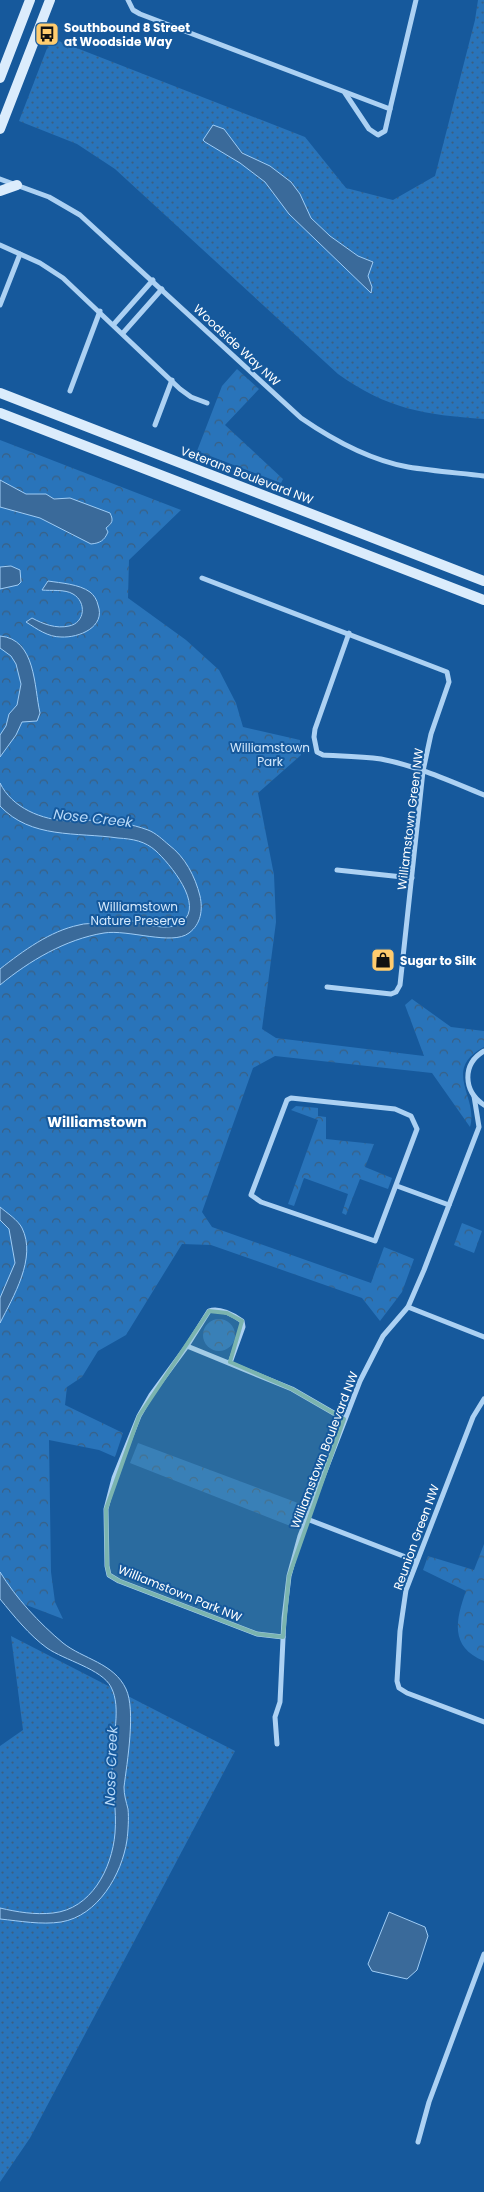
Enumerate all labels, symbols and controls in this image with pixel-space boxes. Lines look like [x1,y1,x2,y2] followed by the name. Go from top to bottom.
[64,19,190,50] place label: Southbound 8 Street at Woodside Way
[34,21,60,47] bus stop icon: Southbound 8 Street at Woodside Way
[190,300,284,390] street label: Woodside Way NW
[178,442,316,508] street label: Veterans Boulevard NW
[230,739,310,770] park label: Williamstown Park
[393,747,427,891] street label: Williamstown Green NW
[52,804,134,832] water label: Nose Creek
[91,898,185,929] park label: Williamstown Nature Preserve
[370,947,396,973] shop icon: Sugar to Silk
[400,952,477,969] place label: Sugar to Silk
[47,1112,147,1132] district label: Williamstown
[286,1369,362,1531] street label: Williamstown Boulevard NW
[389,1482,443,1592] street label: Reunion Green NW
[116,1560,245,1626] street label: Williamstown Park NW
[100,1725,122,1806] water label: Nose Creek

